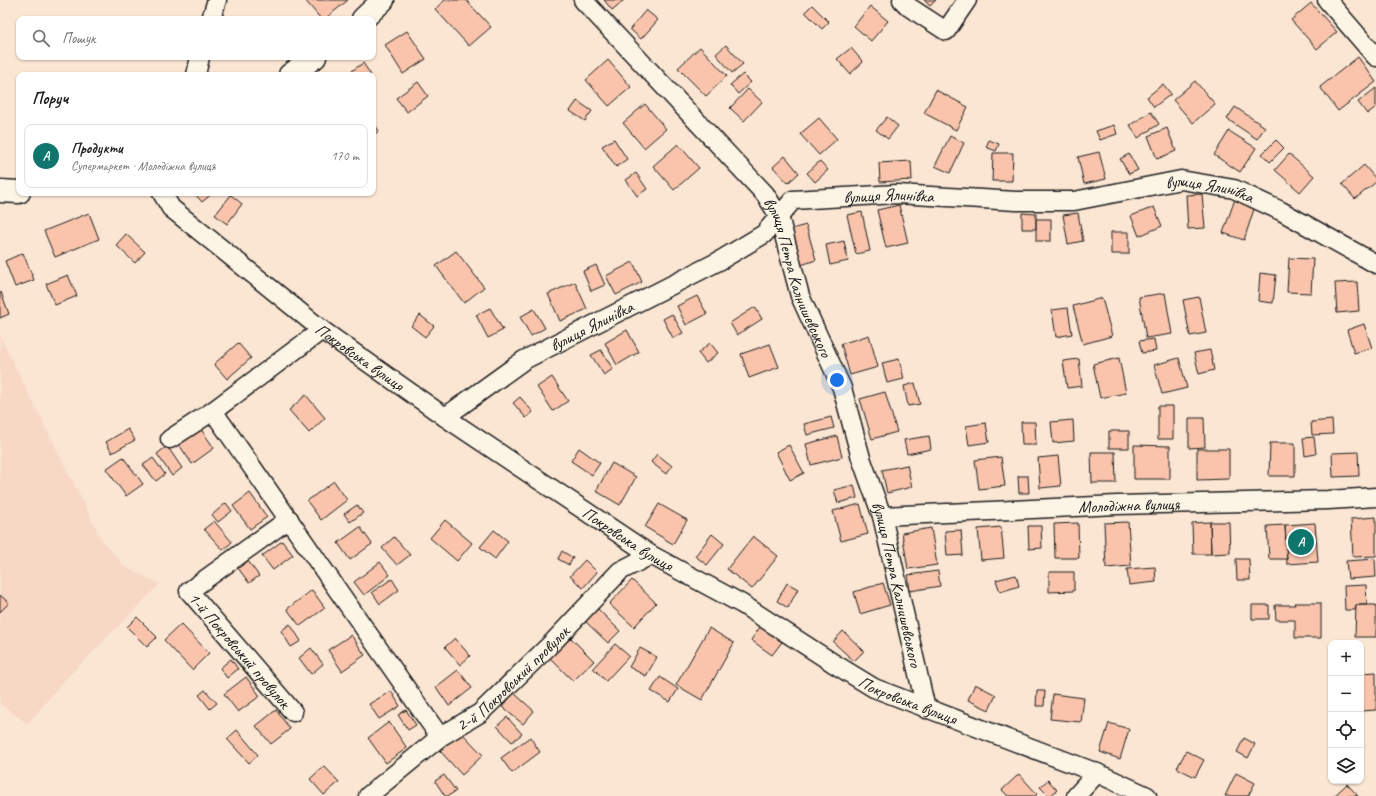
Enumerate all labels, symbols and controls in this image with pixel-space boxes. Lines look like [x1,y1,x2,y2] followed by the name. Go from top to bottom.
[16,16,376,60] search box
[30,27,52,49] icon: search
[62,29,95,48] text: Пошук
[32,88,68,109] text: Поруч
[71,139,123,158] text: Продукти
[43,148,49,164] text: A
[331,148,359,164] text: 170 m
[71,158,215,174] text: Супермаркет · Молодіжна вулиця
[1163,170,1259,208] street label: вулиця Ялинівка
[843,184,936,208] street label: вулиця Ялинівка
[759,193,837,361] street label: вулиця Петра Калнишевського
[546,296,638,356] street label: вулиця Ялинівка
[311,319,409,396] street label: Покровська вулиця
[827,370,847,390] your location
[1077,494,1181,518] street label: Молодіжна вулиця
[867,499,926,670] street label: вулиця Петра Калнишевського
[578,502,678,576] street label: Покровська вулиця
[1288,527,1314,557] pin: A
[184,588,296,714] street label: 1-й Покровський провулок
[453,620,575,736] street label: 2-й Покровський провулок
[1328,640,1364,784] map controls
[1328,640,1364,676] button: +
[855,671,961,730] street label: Покровська вулиця
[1328,676,1364,712] button: −
[1328,712,1364,748] button: locate
[1328,748,1364,784] button: layers

